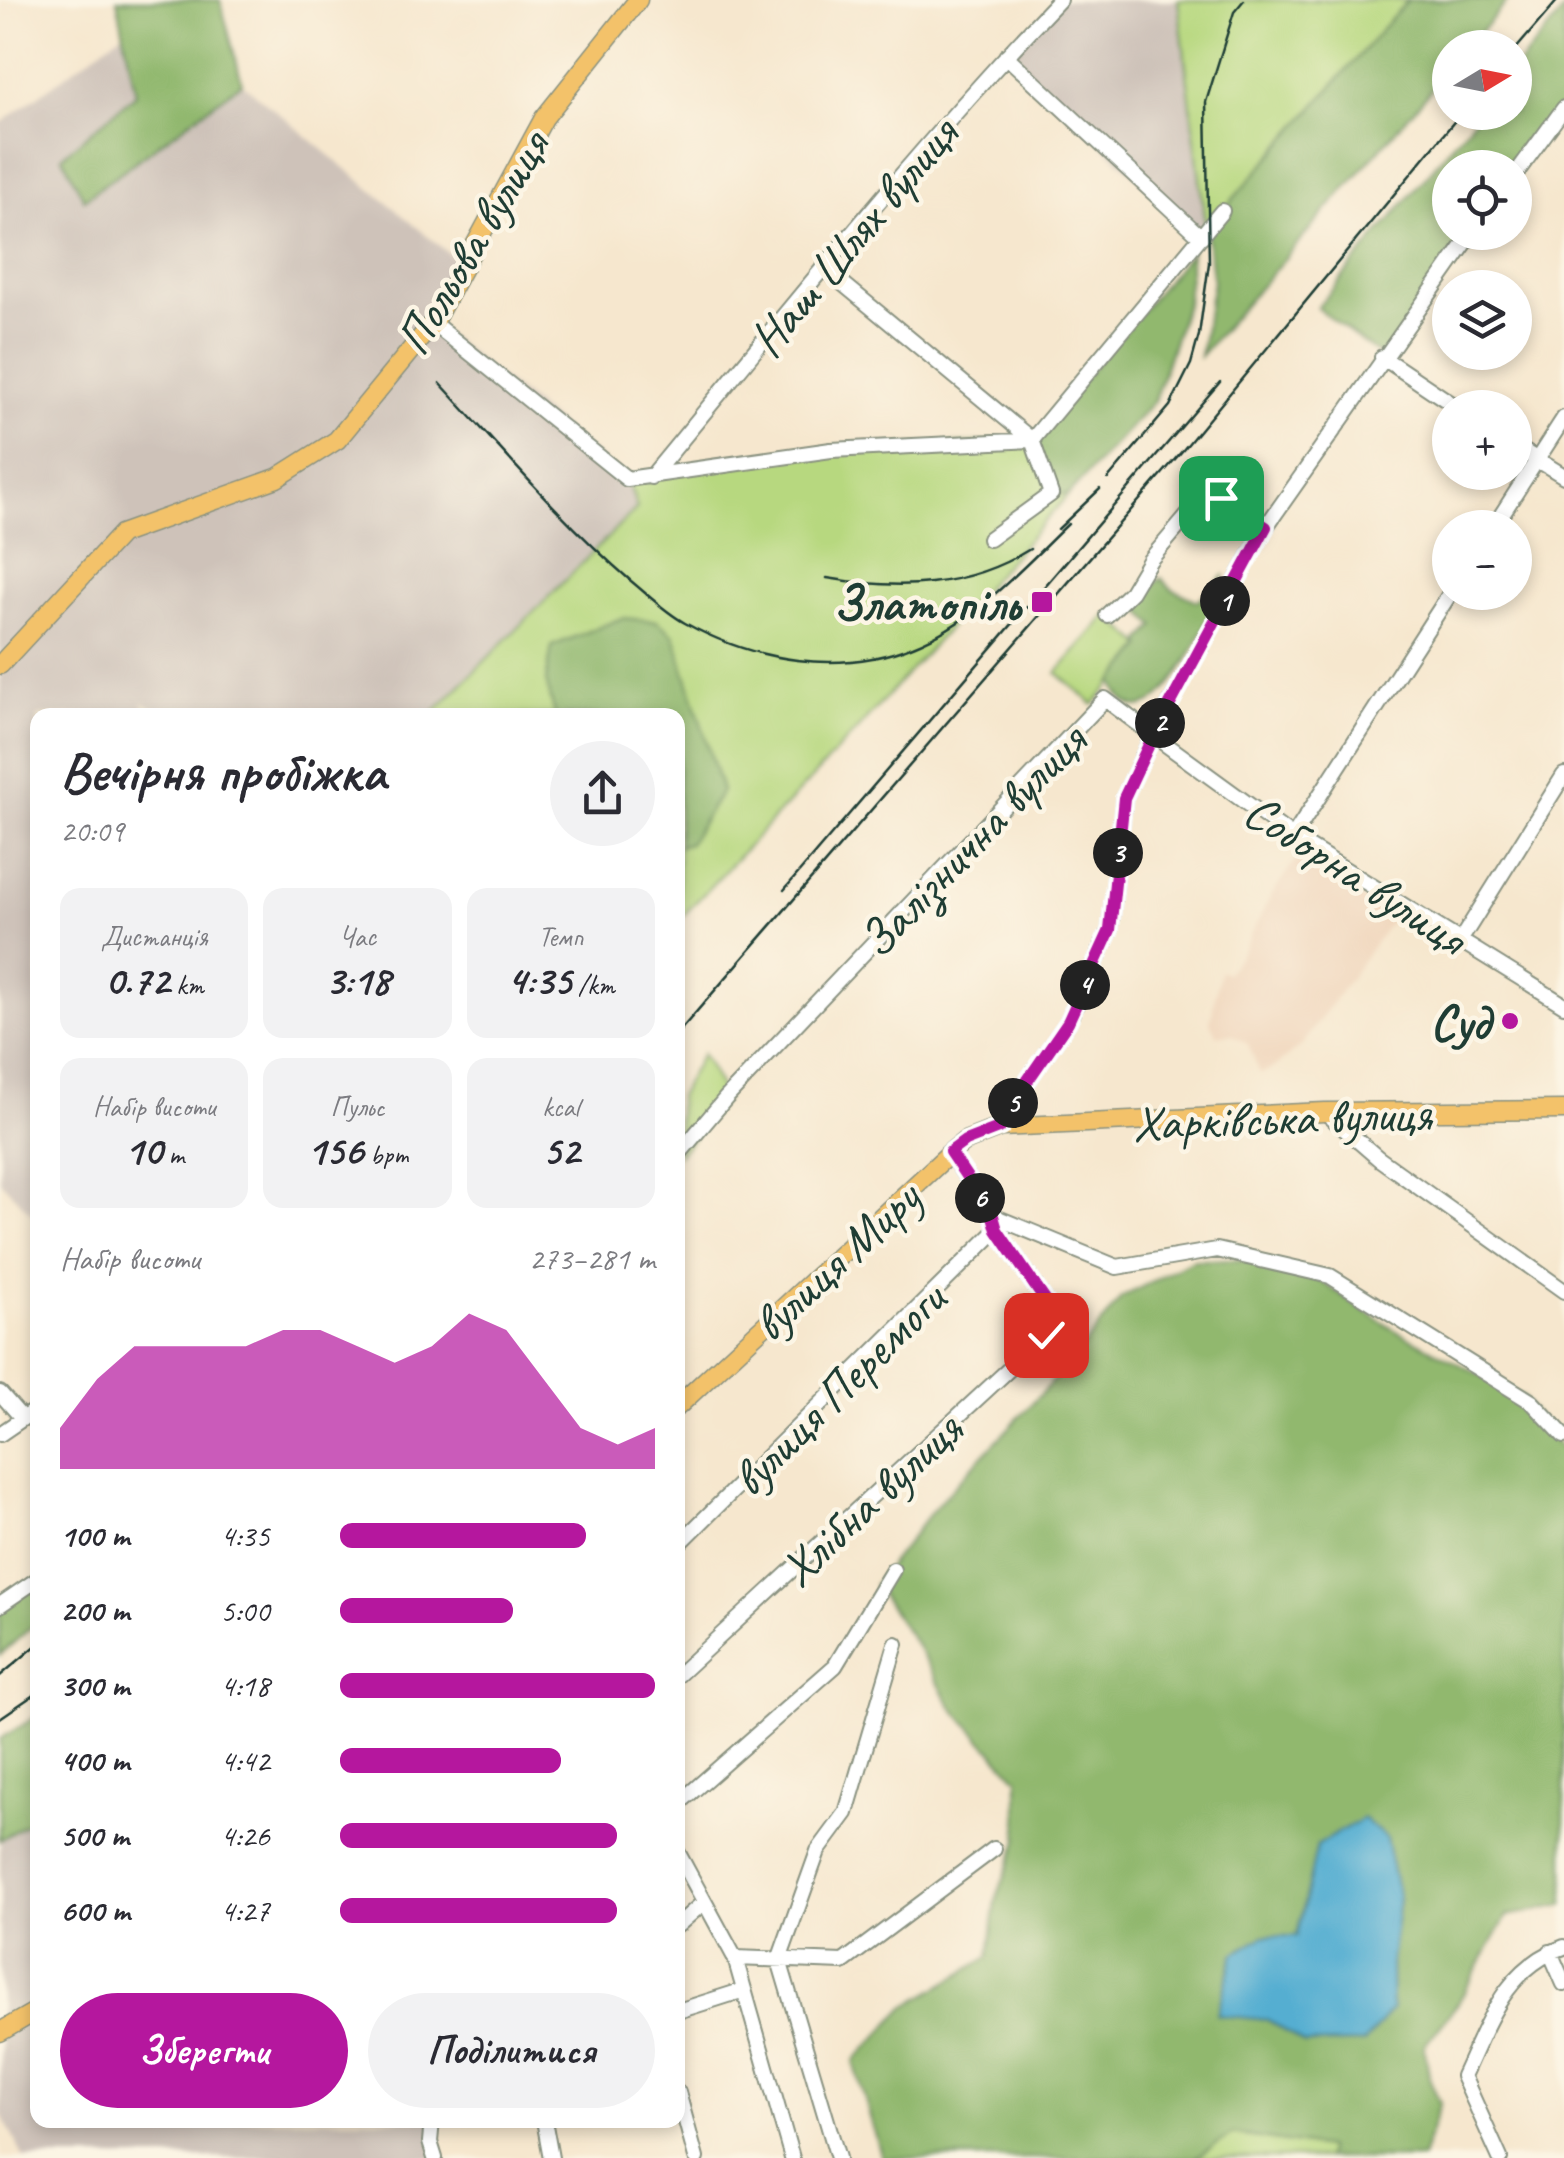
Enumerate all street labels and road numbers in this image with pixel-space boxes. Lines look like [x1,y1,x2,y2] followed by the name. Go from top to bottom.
[735,102,974,369] street label: Наш Шлях вулиця
[381,116,565,366] street label: Польова вулиця
[845,708,1102,971] street label: Залізнична вулиця
[1232,779,1481,971] street label: Соборна вулиця
[1131,1082,1435,1155] street label: Харківська вулиця
[738,1165,936,1355] street label: вулиця Миру
[718,1267,960,1510] street label: вулиця Перемоги
[766,1397,977,1600] street label: Хлібна вулиця

